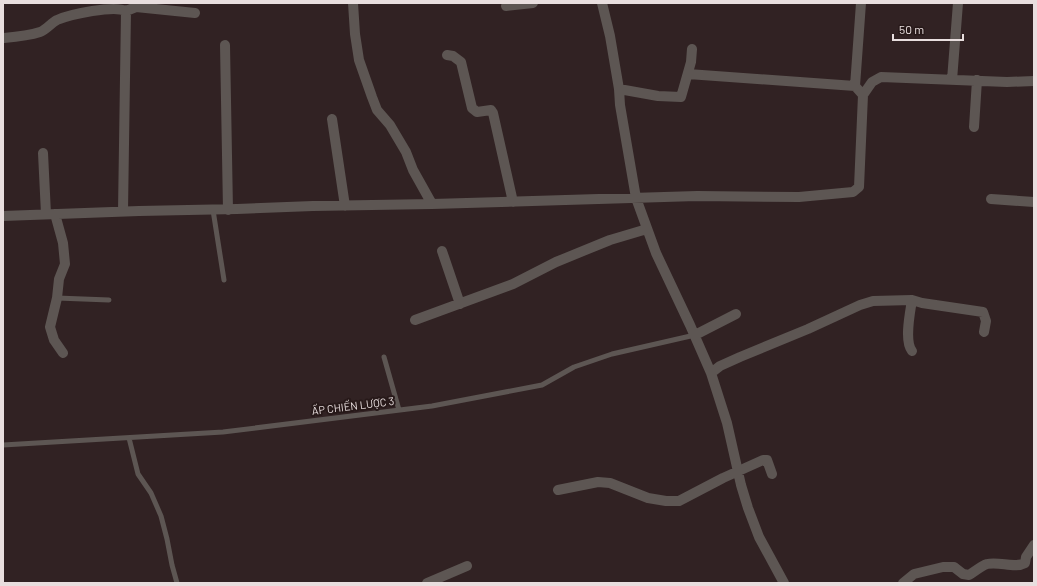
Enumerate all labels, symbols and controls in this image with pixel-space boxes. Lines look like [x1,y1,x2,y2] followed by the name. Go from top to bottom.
[893,16,963,42] scale bar
[899,22,924,36] text: 50 m
[311,393,395,417] street label: ẤP CHIẾN LƯỢC 3

